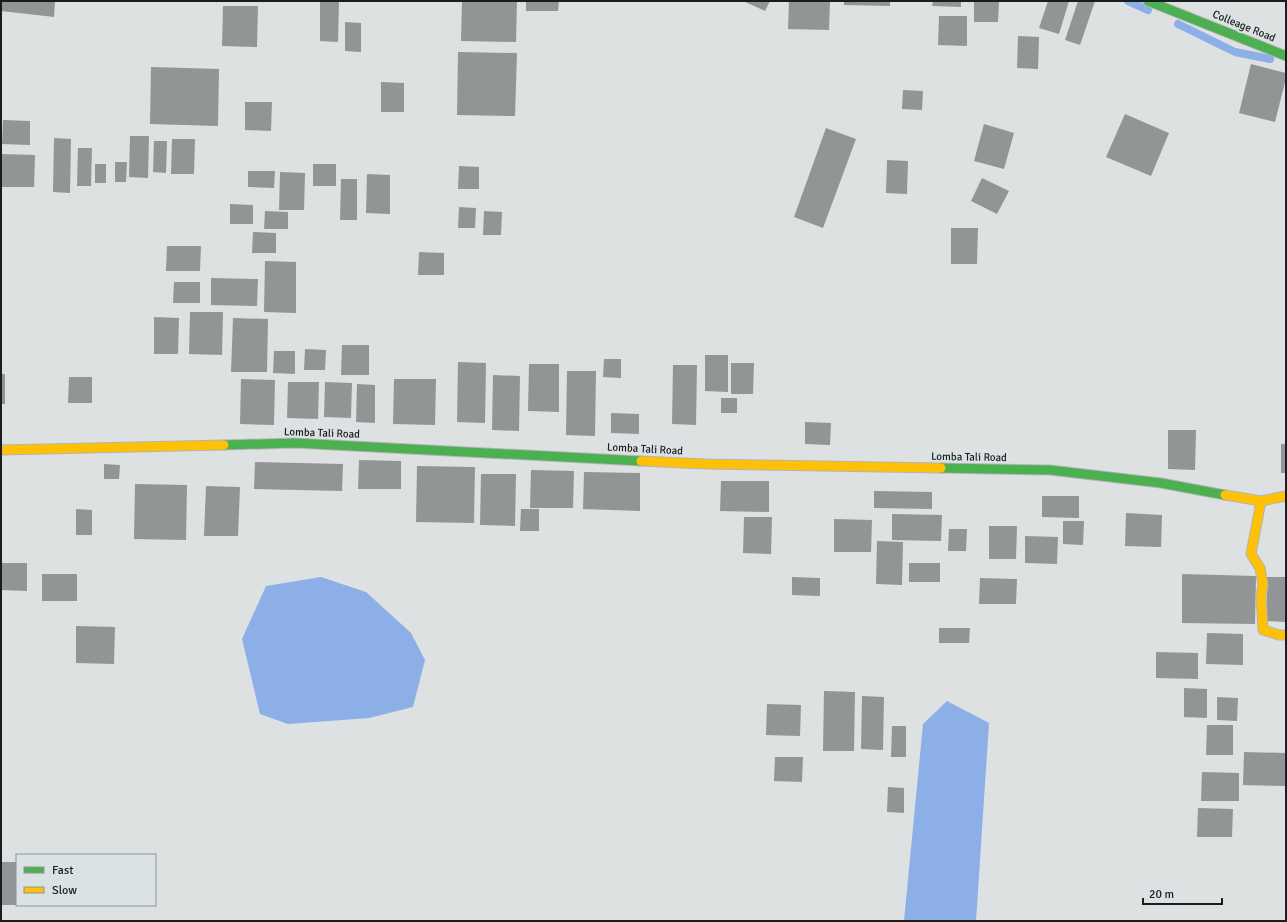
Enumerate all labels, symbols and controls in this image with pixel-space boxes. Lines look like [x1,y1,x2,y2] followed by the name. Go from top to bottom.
[1211,7,1278,45] street label: Colleage Road
[284,425,360,441] street label: Lomba Tali Road
[607,441,683,457] street label: Lomba Tali Road
[931,450,1007,464] street label: Lomba Tali Road
[16,854,156,906] legend
[52,863,73,878] text: Fast
[1143,880,1222,906] scale bar
[52,883,77,898] text: Slow
[1149,887,1174,902] text: 20 m

